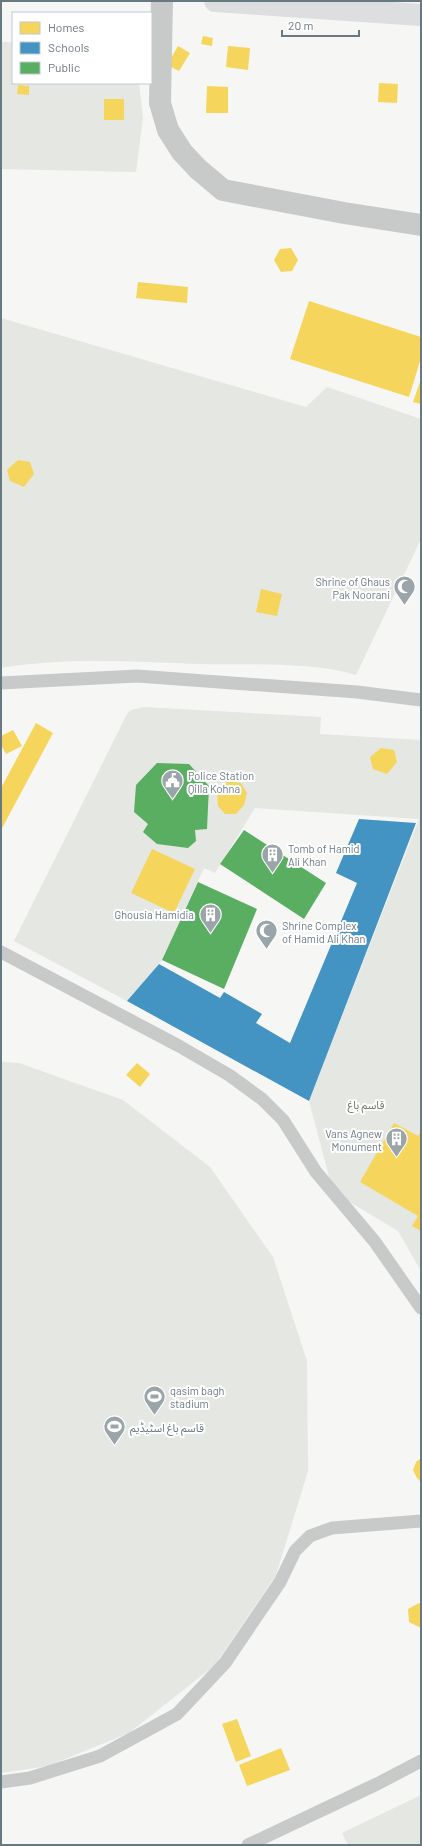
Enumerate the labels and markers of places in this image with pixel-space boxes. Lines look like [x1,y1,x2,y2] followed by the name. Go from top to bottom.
[392,574,418,607] mosque icon: Shrine of Ghaus Pak Noorani
[315,575,390,601] place label: Shrine of Ghaus Pak Noorani
[159,768,185,801] public building icon: Police Station Qilla Kohna
[188,769,254,795] place label: Police Station Qilla Kohna
[260,841,286,874] building icon: Tomb of Hamid Ali Khan
[288,842,360,868] place label: Tomb of Hamid Ali Khan
[197,901,223,934] building icon: Ghousia Hamidia
[114,908,194,921] place label: Ghousia Hamidia
[253,918,279,951] mosque icon: Shrine Complex of Hamid Ali Khan
[282,919,365,945] place label: Shrine Complex of Hamid Ali Khan
[384,1126,410,1159] building icon: Vans Agnew Monument
[325,1127,382,1153] place label: Vans Agnew Monument
[141,1383,167,1416] sports icon: qasim bagh stadium
[170,1384,225,1410] place label: qasim bagh stadium
[101,1414,127,1447] sports icon: قاسم باغ اسٹیڈیم
[130,1421,204,1437] place label: قاسم باغ اسٹیڈیم

